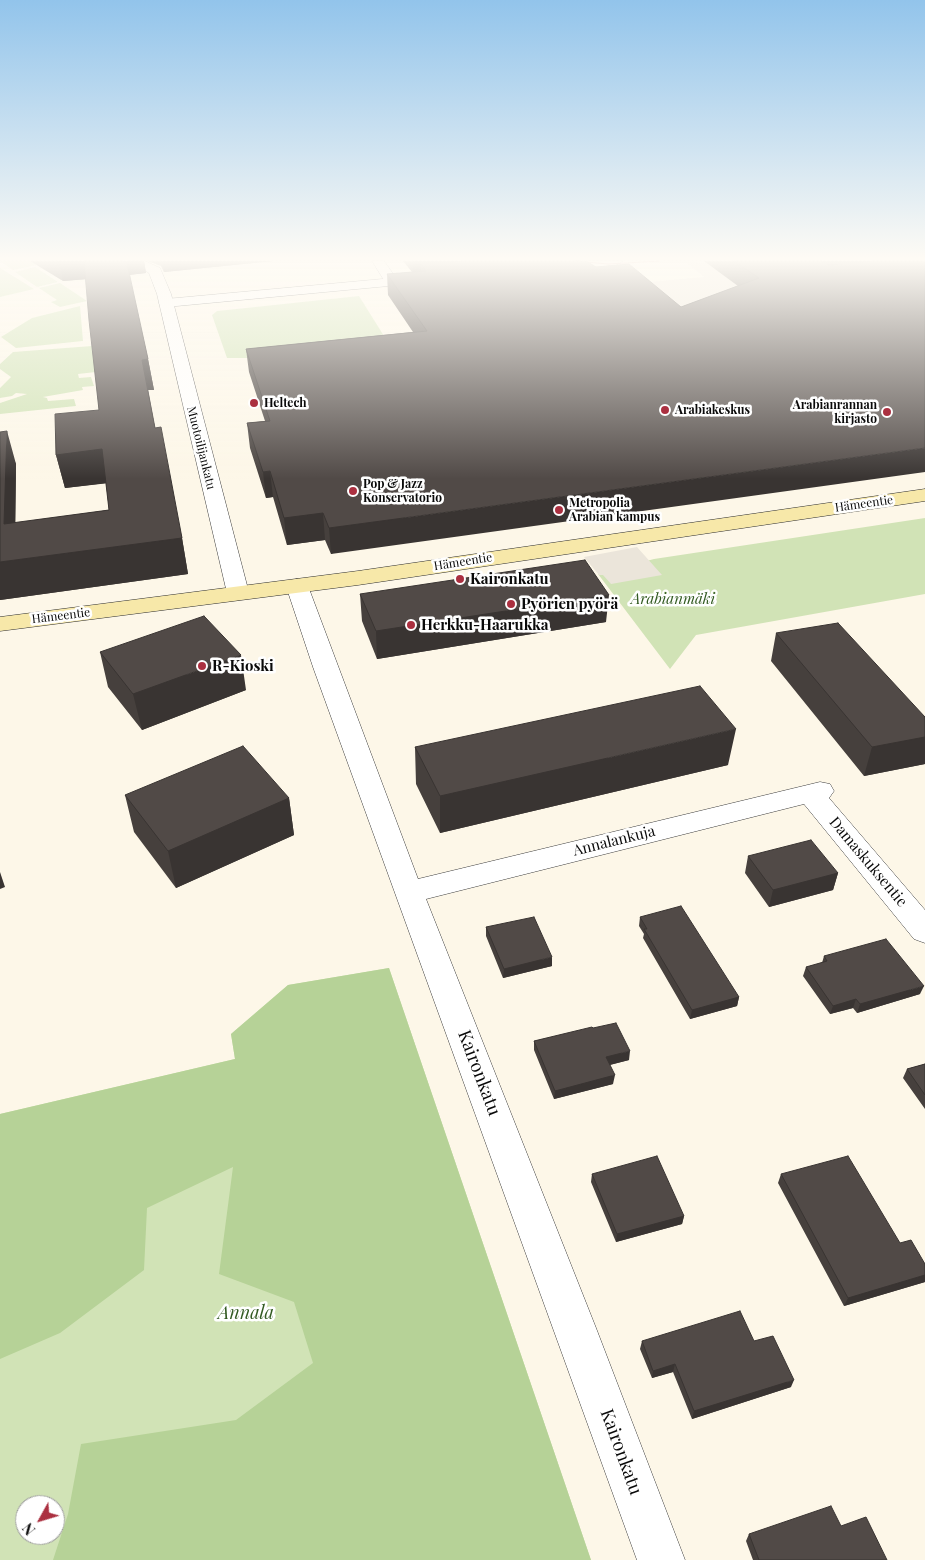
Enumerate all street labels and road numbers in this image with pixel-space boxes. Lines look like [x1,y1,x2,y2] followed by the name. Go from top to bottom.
[184,405,218,491] street label: Muotoilijankatu
[834,493,894,515] street label: Hämeentie
[433,550,493,574] street label: Hämeentie
[31,605,91,627] street label: Hämeentie
[825,814,911,910] street label: Damaskuksentie
[571,822,657,860] street label: Annalankuja
[453,1027,505,1119] street label: Kaironkatu
[595,1406,647,1498] street label: Kaironkatu

